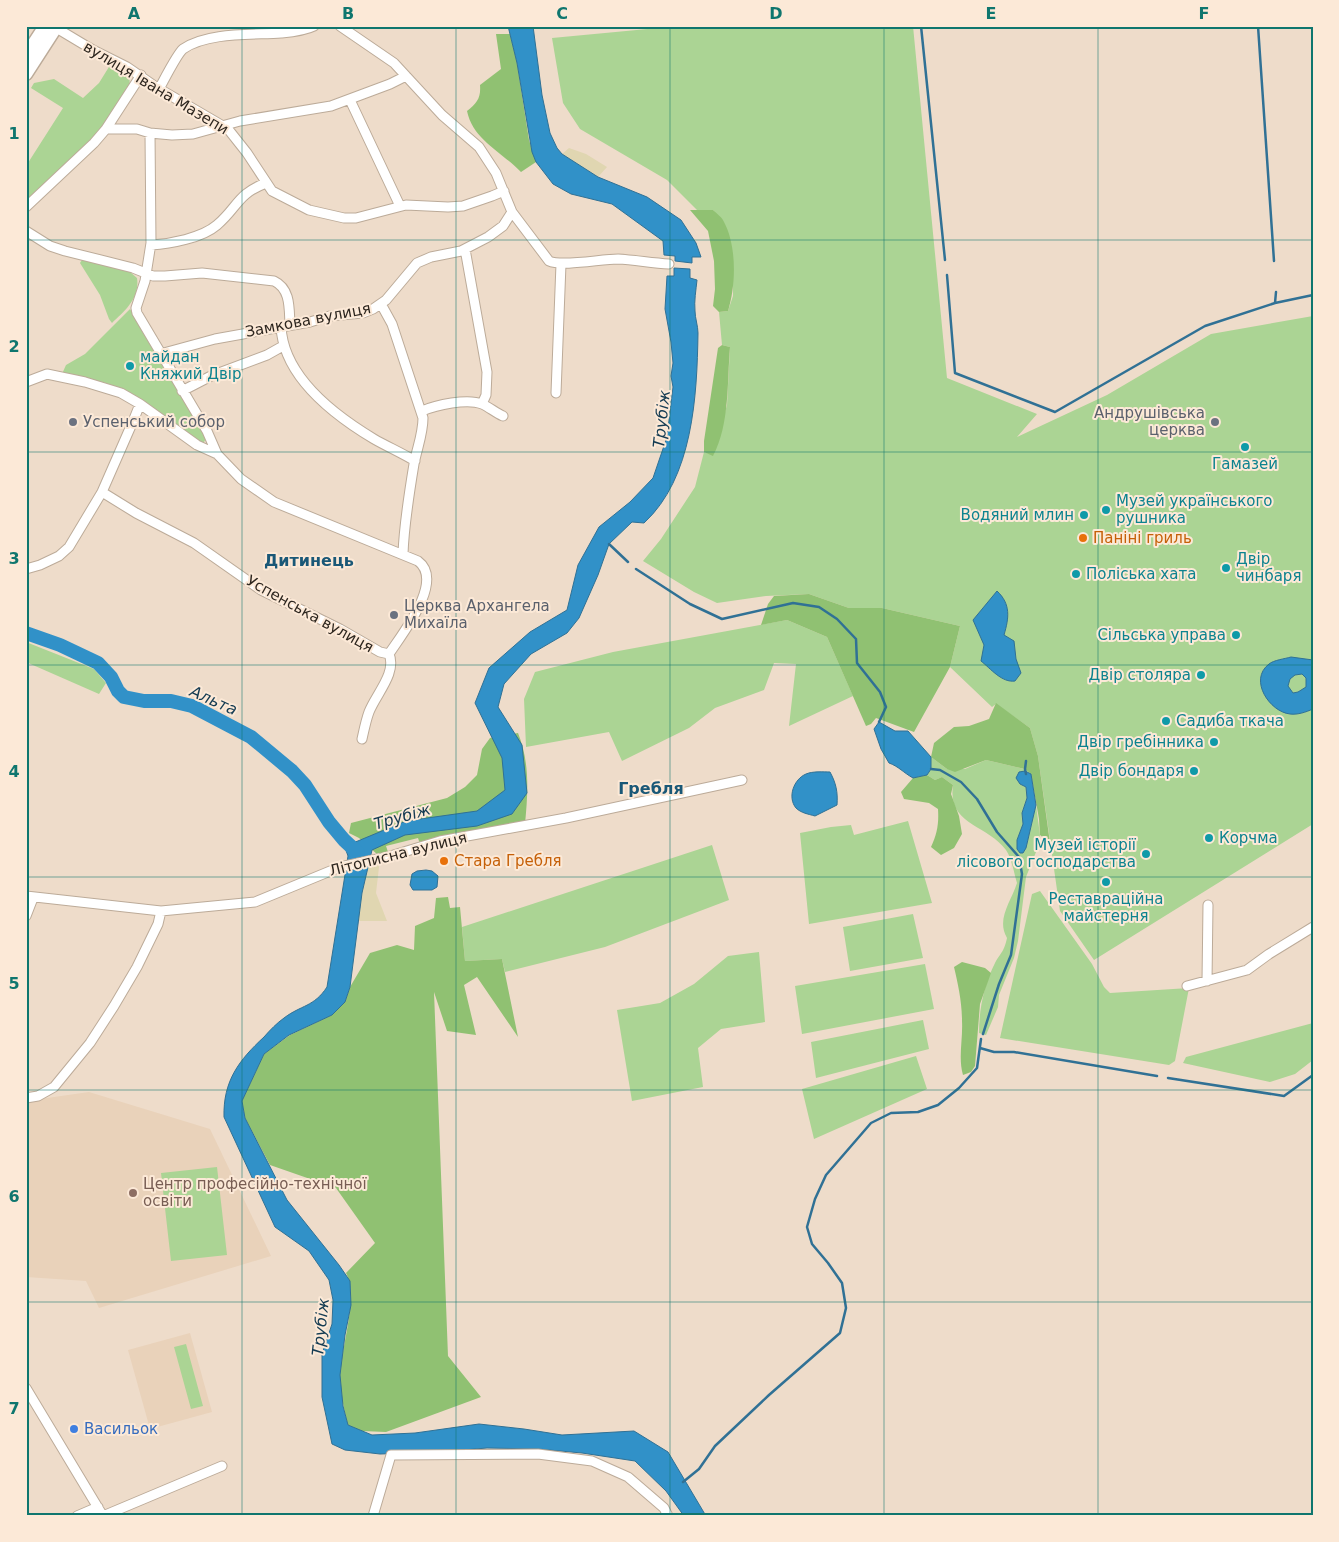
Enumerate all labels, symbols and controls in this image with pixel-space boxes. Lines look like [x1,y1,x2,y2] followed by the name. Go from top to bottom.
[128,4,141,23] text: A
[342,4,354,23] text: B
[556,4,568,23] text: C
[769,4,783,23] text: D
[986,4,996,23] text: E
[1199,4,1209,23] text: F
[80,37,232,139] street label: вулиця Івана Мазепи
[8,124,20,143] text: 1
[244,299,372,341] street label: Замкова вулиця
[8,337,20,356] text: 2
[140,348,242,383] place label: майдан Княжий Двір
[124,360,136,372] marker: майдан Княжий Двір
[649,389,674,449] water label: Трубіж
[1094,404,1205,439] place label: Андрушівська церква
[83,413,225,431] place label: Успенський собор
[67,416,79,428] marker: Успенський собор
[1209,416,1221,428] marker: Андрушівська церква
[1239,441,1251,453] marker: Гамазей
[1212,455,1278,473] place label: Гамазей
[1116,492,1273,527] place label: Музей українського рушника
[1100,504,1112,516] marker: Музей українського рушника
[961,506,1074,524] place label: Водяний млин
[1078,509,1090,521] marker: Водяний млин
[1093,529,1192,547] place label: Паніні гриль
[1077,532,1089,544] marker: Паніні гриль
[8,549,20,568] text: 3
[1236,550,1301,585] place label: Двір чинбаря
[264,551,354,570] district label: Дитинець
[1220,562,1232,574] marker: Двір чинбаря
[1086,565,1196,583] place label: Поліська хата
[1070,568,1082,580] marker: Поліська хата
[243,572,377,656] street label: Успенська вулиця
[404,597,550,632] place label: Церква Архангела Михаїла
[388,609,400,621] marker: Церква Архангела Михаїла
[1097,626,1226,644] place label: Сільська управа
[1230,629,1242,641] marker: Сільська управа
[1088,666,1191,684] place label: Двір столяра
[1195,669,1207,681] marker: Двір столяра
[186,681,240,719] water label: Альта
[1176,712,1284,730] place label: Садиба ткача
[1160,715,1172,727] marker: Садиба ткача
[1077,733,1204,751] place label: Двір гребінника
[1208,736,1220,748] marker: Двір гребінника
[8,762,20,781] text: 4
[1079,762,1184,780] place label: Двір бондаря
[1188,765,1200,777] marker: Двір бондаря
[618,779,684,798] district label: Гребля
[372,799,433,834] water label: Трубіж
[327,828,469,880] street label: Літописна вулиця
[1219,829,1278,847] place label: Корчма
[1203,832,1215,844] marker: Корчма
[957,836,1137,871] place label: Музей історії лісового господарства
[1140,848,1152,860] marker: Музей історії лісового господарства
[454,852,562,870] place label: Стара Гребля
[438,855,450,867] marker: Стара Гребля
[1100,876,1112,888] marker: Реставраційна майстерня
[1048,890,1164,925] place label: Реставраційна майстерня
[8,974,20,993] text: 5
[143,1175,367,1210] place label: Центр професійно-технічної освіти
[8,1187,20,1206] text: 6
[127,1187,139,1199] marker: Центр професійно-технічної освіти
[308,1297,333,1357] water label: Трубіж
[8,1399,20,1418] text: 7
[84,1420,158,1438] place label: Васильок
[68,1423,80,1435] marker: Васильок

